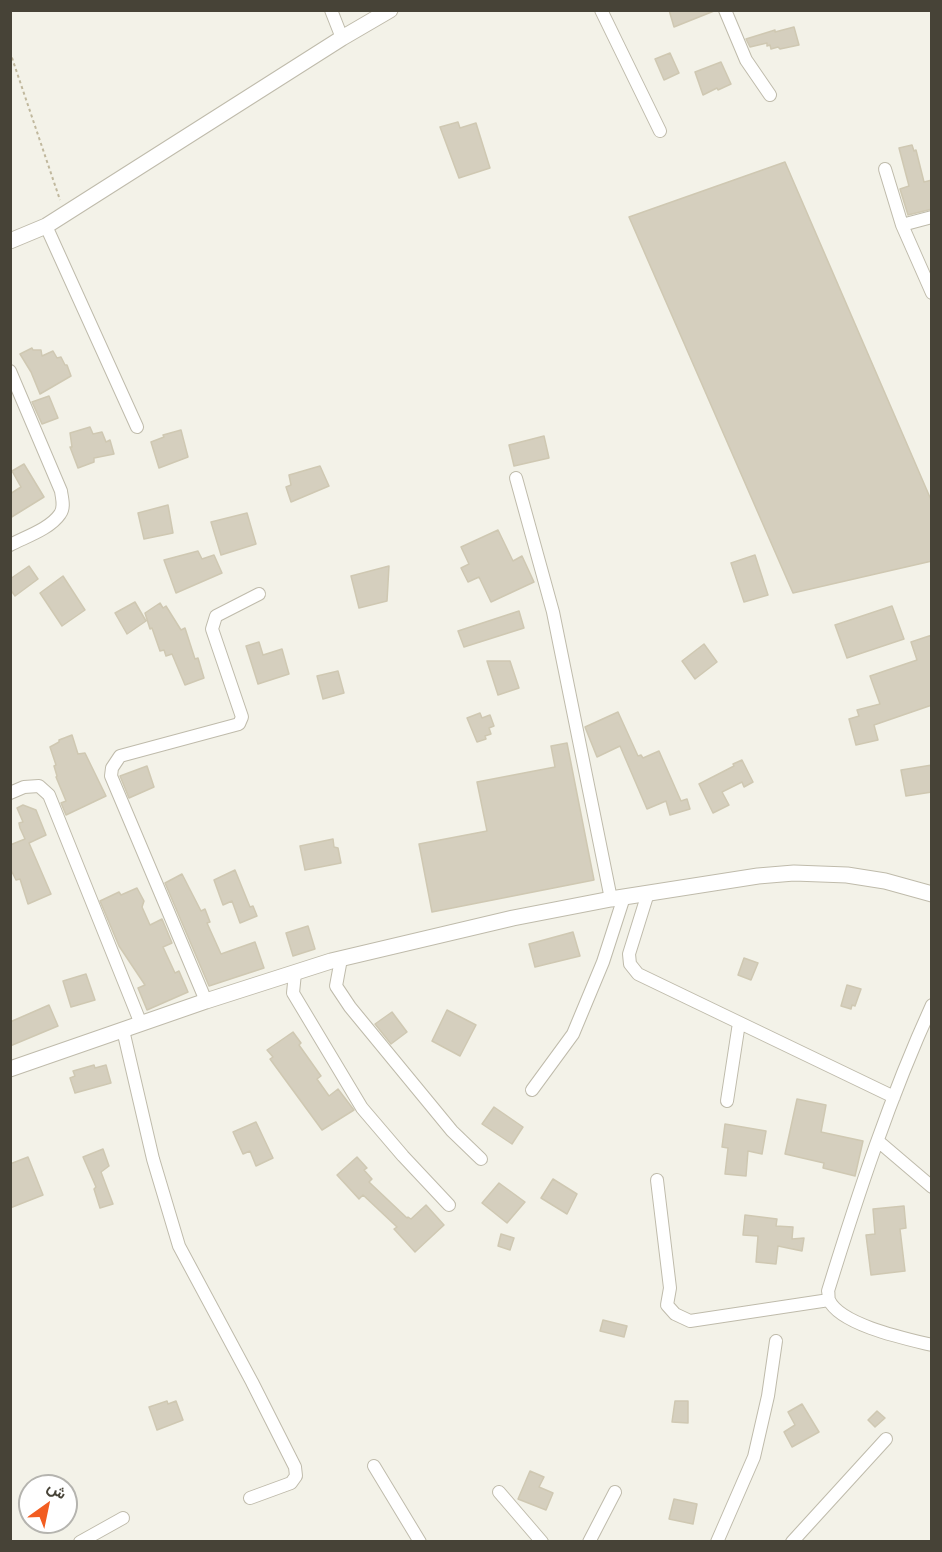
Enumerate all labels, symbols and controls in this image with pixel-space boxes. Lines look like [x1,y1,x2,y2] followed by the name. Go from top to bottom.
[18,1474,78,1534] north arrow
[44,1478,70,1503] text: ش

